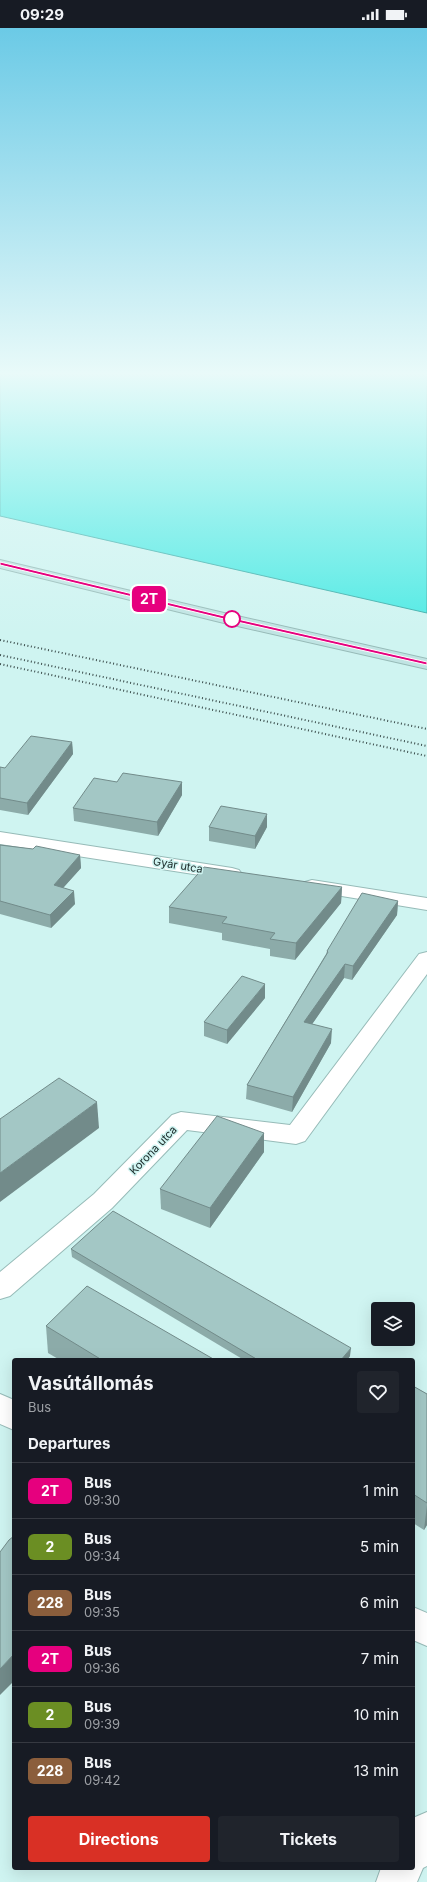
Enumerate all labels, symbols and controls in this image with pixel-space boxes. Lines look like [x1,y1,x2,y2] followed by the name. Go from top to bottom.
[20,5,64,24] text: 09:29
[131,586,167,612] line badge: 2T
[140,590,158,607] text: 2T
[223,610,241,628] unlabelled marker
[152,854,204,876] street label: Gyár utca
[126,1123,180,1177] street label: Korona utca
[371,1302,415,1346] map controls
[371,1302,415,1346] button: layers
[357,1371,399,1413] button: heart
[28,1372,154,1395] text: Vasútállomás
[28,1399,51,1415] text: Bus
[28,1434,110,1453] text: Departures
[84,1473,112,1492] text: Bus
[363,1481,399,1500] text: 1 min
[41,1482,59,1499] text: 2T
[84,1492,120,1508] text: 09:30
[84,1529,112,1548] text: Bus
[360,1537,399,1556] text: 5 min
[46,1538,54,1555] text: 2
[84,1548,120,1564] text: 09:34
[84,1585,112,1604] text: Bus
[360,1593,399,1612] text: 6 min
[37,1594,63,1611] text: 228
[84,1604,120,1620] text: 09:35
[84,1641,112,1660] text: Bus
[361,1649,399,1668] text: 7 min
[41,1650,59,1667] text: 2T
[84,1660,120,1676] text: 09:36
[84,1697,112,1716] text: Bus
[354,1705,399,1724] text: 10 min
[46,1706,54,1723] text: 2
[84,1716,120,1732] text: 09:39
[84,1753,112,1772] text: Bus
[354,1761,399,1780] text: 13 min
[37,1762,63,1779] text: 228
[84,1772,120,1788] text: 09:42
[28,1816,210,1862] button: Directions
[218,1816,399,1862] button: Tickets

